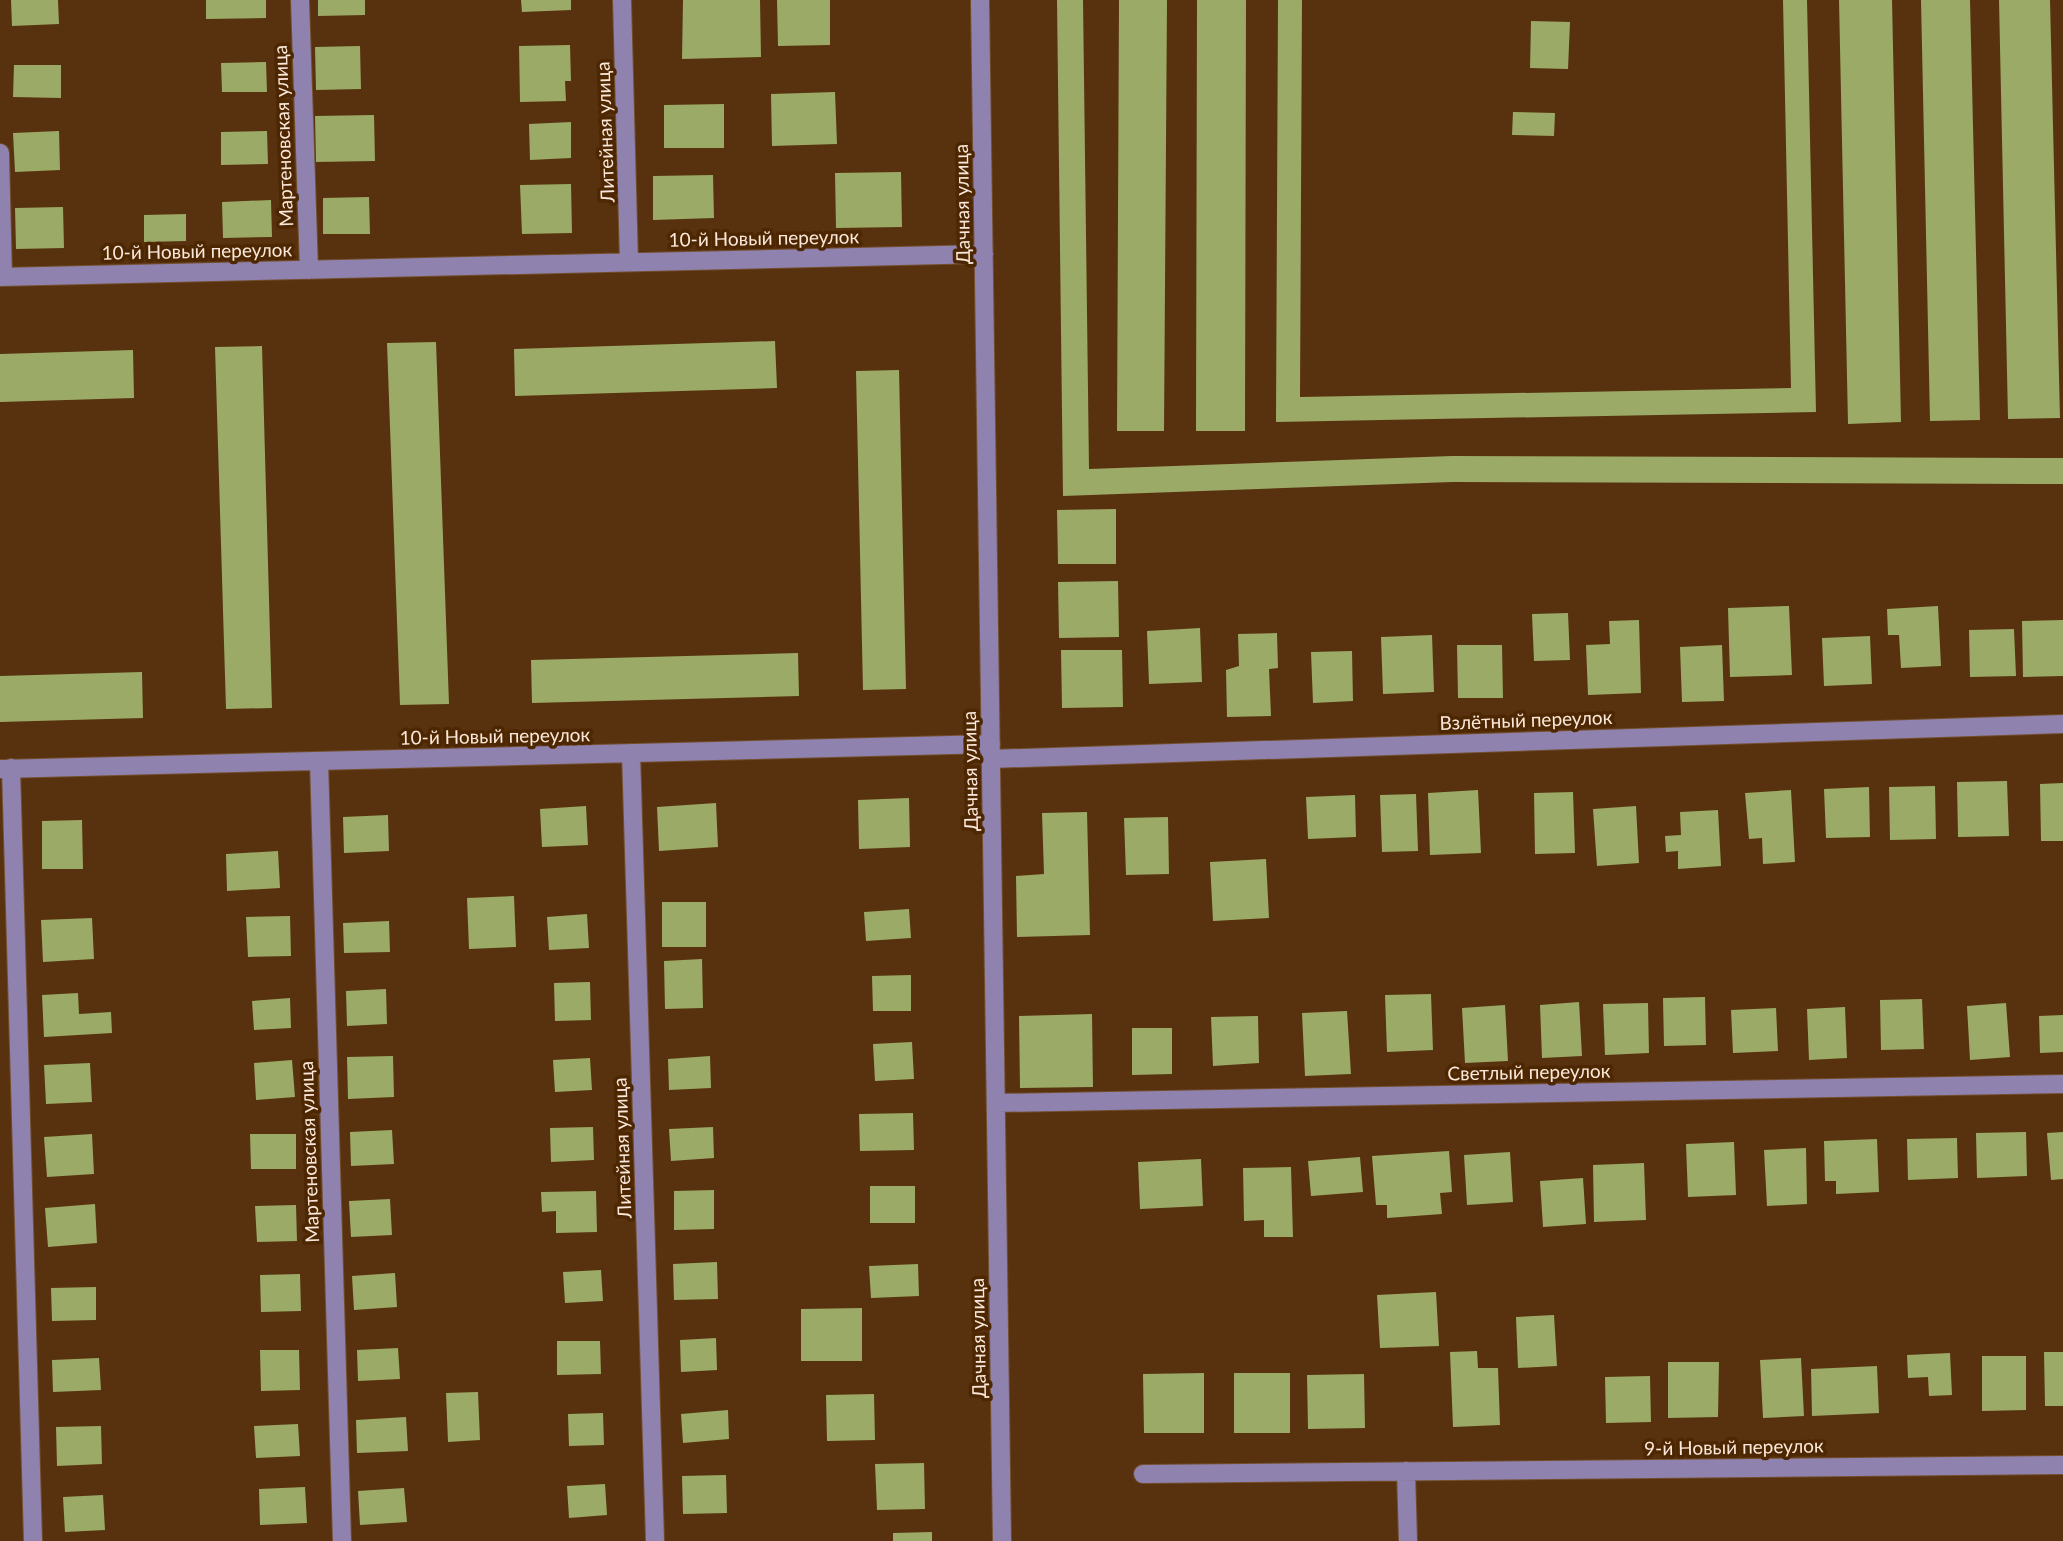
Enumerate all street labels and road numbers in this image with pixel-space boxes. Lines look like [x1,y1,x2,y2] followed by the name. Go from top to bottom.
[268,45,297,227] street label: Мартеновская улица
[591,61,618,204] street label: Литейная улица
[949,144,974,264] street label: Дачная улица
[668,224,860,251] street label: 10-й Новый переулок
[101,237,293,264] street label: 10-й Новый переулок
[1439,705,1613,734] street label: Взлётный переулок
[957,711,982,831] street label: Дачная улица
[399,722,591,749] street label: 10-й Новый переулок
[1447,1059,1611,1084] street label: Светлый переулок
[294,1061,323,1243] street label: Мартеновская улица
[608,1077,635,1220] street label: Литейная улица
[965,1278,990,1398] street label: Дачная улица
[1644,1433,1824,1460] street label: 9-й Новый переулок

